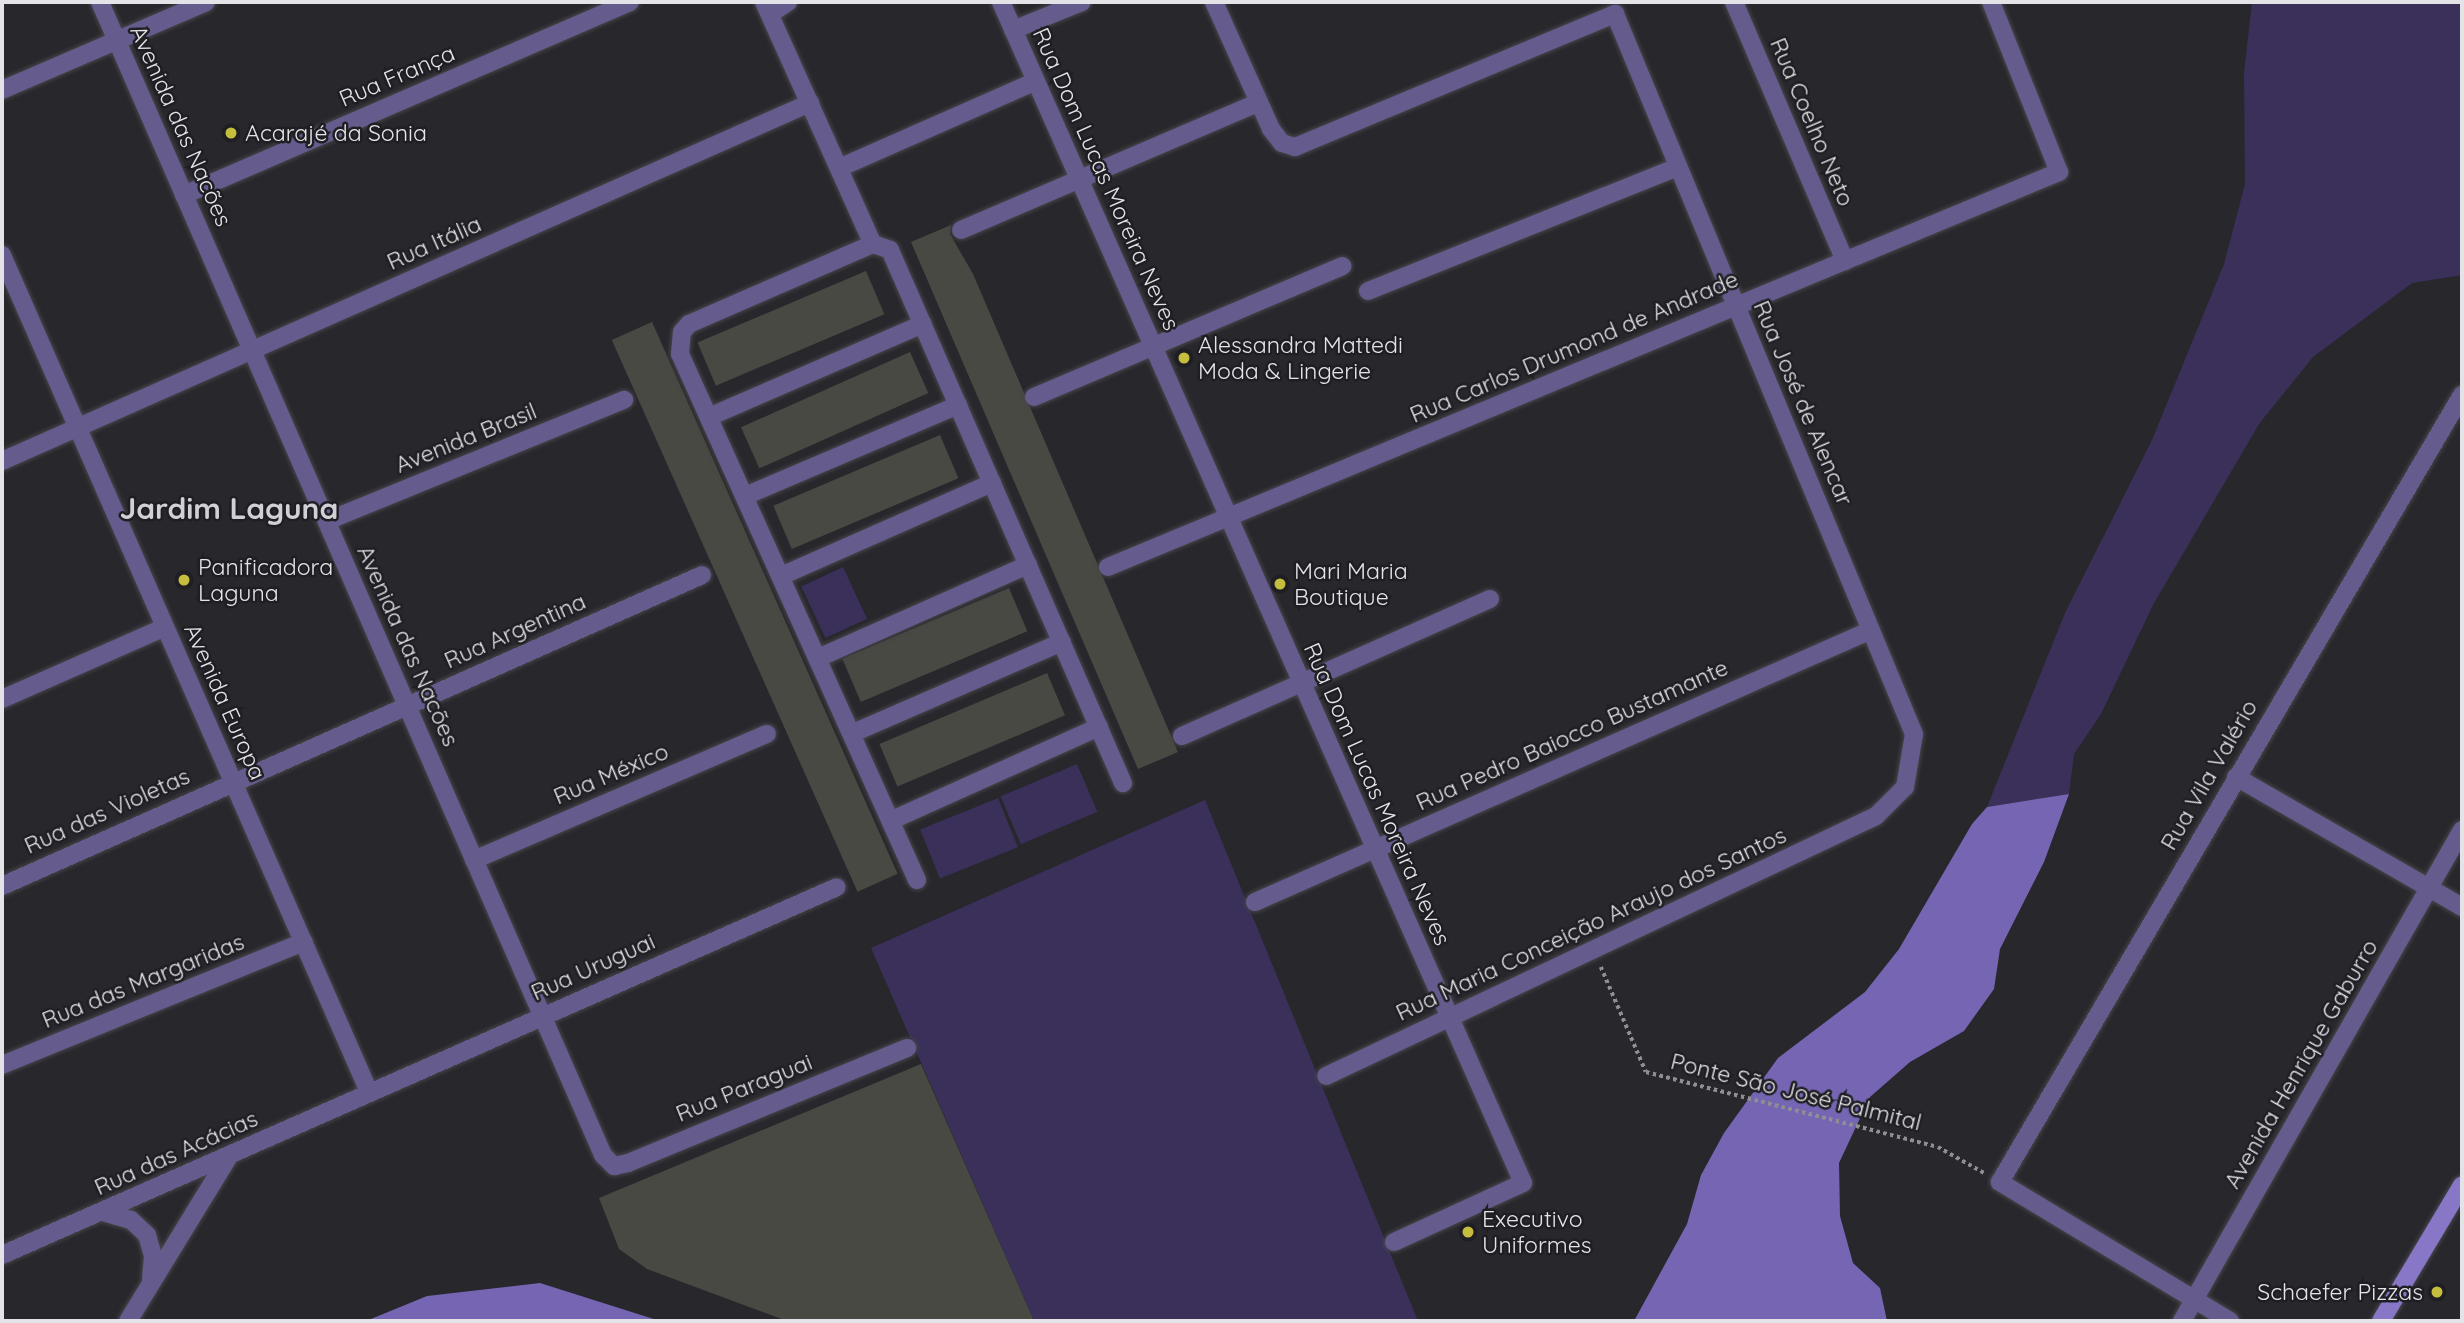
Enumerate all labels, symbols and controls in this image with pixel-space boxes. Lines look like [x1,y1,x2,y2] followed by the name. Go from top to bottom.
[124,21,238,231] street label: Avenida das Nacões
[1027,24,1185,334] street label: Rua Dom Lucas Moreira Neves
[1764,34,1860,210] street label: Rua Coelho Neto
[335,39,459,113] street label: Rua França
[245,119,427,147] place label: Acarajé da Sonia
[223,125,239,141] marker: Acarajé da Sonia
[383,210,485,276] street label: Rua Itália
[1406,265,1742,429] street label: Rua Carlos Drumond de Andrade
[1747,296,1859,510] street label: Rua José de Alencar
[1198,331,1403,385] place label: Alessandra Mattedi Moda & Lingerie
[1176,350,1192,366] marker: Alessandra Mattedi Moda & Lingerie
[391,397,541,479] street label: Avenida Brasil
[120,490,338,526] district label: Jardim Laguna
[351,541,465,751] street label: Avenida das Nacões
[198,553,333,607] place label: Panificadora Laguna
[1294,557,1408,611] place label: Mari Maria Boutique
[176,572,192,588] marker: Panificadora Laguna
[1272,576,1288,592] marker: Mari Maria Boutique
[440,587,590,675] street label: Rua Argentina
[178,620,272,784] street label: Avenida Europa
[1298,639,1456,949] street label: Rua Dom Lucas Moreira Neves
[1412,654,1732,816] street label: Rua Pedro Baiocco Bustamante
[2155,695,2263,855] street label: Rua Vila Valério
[549,737,673,811] street label: Rua México
[20,762,194,860] street label: Rua das Violetas
[1391,821,1791,1027] street label: Rua Maria Conceição Araujo dos Santos
[527,927,659,1007] street label: Rua Uruguai
[38,928,248,1034] street label: Rua das Margaridas
[2218,935,2384,1193] street label: Avenida Henrique Gaburro
[1668,1047,1924,1137] street label: Ponte São José Palmital
[672,1048,816,1128] street label: Rua Paraguai
[90,1105,262,1201] street label: Rua das Acácias
[1482,1205,1592,1259] place label: Executivo Uniformes
[1460,1224,1476,1240] marker: Executivo Uniformes
[2257,1278,2423,1306] place label: Schaefer Pizzas
[2429,1284,2445,1300] marker: Schaefer Pizzas

